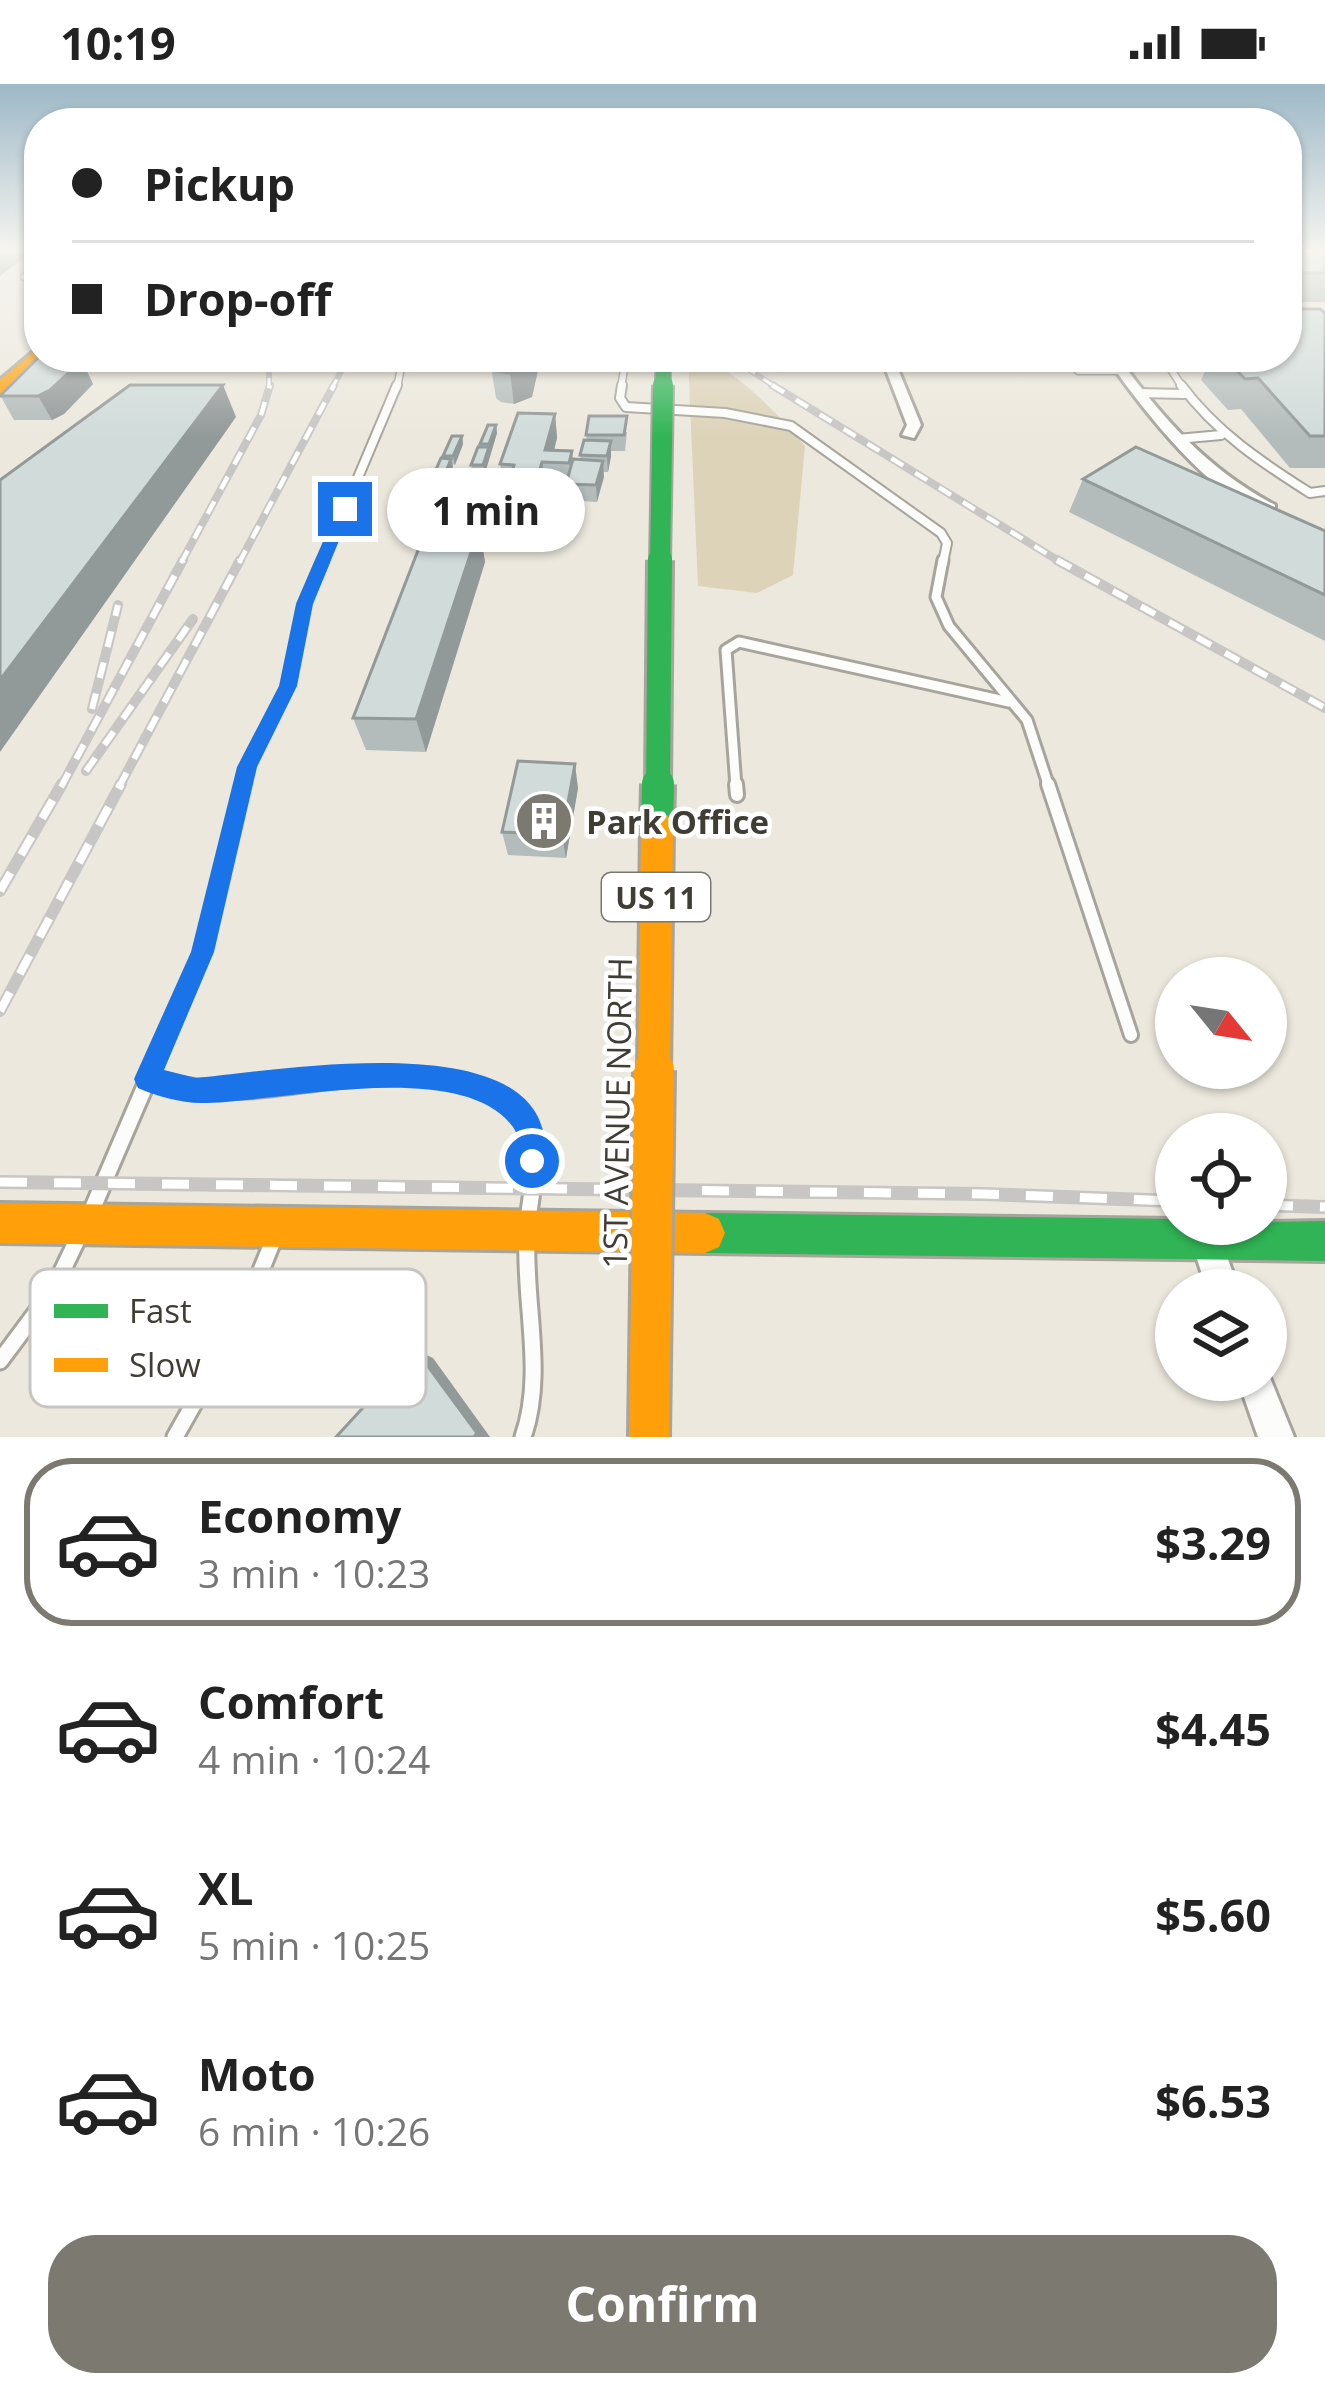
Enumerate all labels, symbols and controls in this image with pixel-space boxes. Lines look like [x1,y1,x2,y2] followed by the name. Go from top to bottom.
[60,12,176,73] text: 10:19
[144,153,295,214] text: Pickup
[144,268,331,329] text: Drop-off
[387,467,585,551] callout: 1 min
[318,482,372,536] route end
[432,483,540,536] text: 1 min
[513,790,575,852] building icon: Park Office
[586,799,769,844] place label: Park Office
[602,873,710,921] road number: US 11
[592,957,642,1269] street label: 1ST AVENUE NORTH
[1155,957,1287,1089] north arrow
[1155,957,1287,1401] map controls
[1155,1113,1287,1245] button: locate
[505,1134,559,1188] route start
[30,1269,426,1407] legend
[1155,1269,1287,1401] button: layers
[129,1288,192,1333] text: Fast
[129,1342,201,1387] text: Slow
[198,1485,401,1546] text: Economy
[54,1488,162,1596] icon: car
[1155,1512,1271,1573] text: $3.29
[198,1546,430,1599] text: 3 min · 10:23
[198,1671,384,1732] text: Comfort
[54,1674,162,1782] icon: car
[1155,1698,1271,1759] text: $4.45
[198,1732,430,1785] text: 4 min · 10:24
[198,1857,253,1918] text: XL
[54,1860,162,1968] icon: car
[1155,1884,1271,1945] text: $5.60
[198,1918,430,1971] text: 5 min · 10:25
[198,2043,316,2104] text: Moto
[54,2046,162,2154] icon: car
[1155,2070,1271,2131] text: $6.53
[198,2104,430,2157] text: 6 min · 10:26
[48,2235,1277,2373] button: Confirm

